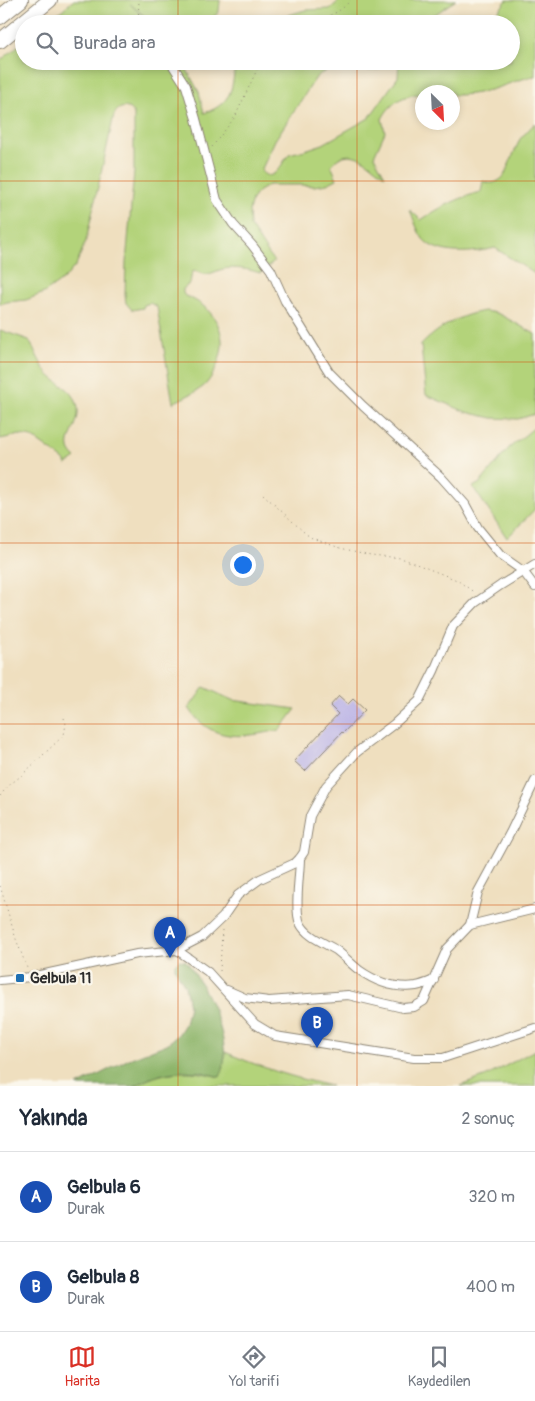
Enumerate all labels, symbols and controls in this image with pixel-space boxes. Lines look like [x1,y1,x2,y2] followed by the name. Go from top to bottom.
[15,15,520,70] search box
[33,29,61,57] icon: search
[73,31,156,55] text: Burada ara
[415,85,460,130] north arrow
[230,552,256,578] your location
[154,917,186,958] pin: A
[30,969,91,988] place label: Gelbula 11
[14,972,26,984] marker: Gelbula 11
[301,1007,333,1048] pin: B
[20,1105,87,1132] text: Yakında
[462,1109,515,1129] text: 2 sonuç
[67,1175,141,1199] text: Gelbula 6
[31,1187,41,1207] text: A
[469,1187,515,1207] text: 320 m
[67,1199,105,1219] text: Durak
[67,1265,139,1289] text: Gelbula 8
[31,1277,41,1297] text: B
[466,1277,515,1297] text: 400 m
[67,1289,105,1309] text: Durak
[64,1343,100,1390] tab: Harita
[229,1343,279,1390] tab: Yol tarifi
[408,1343,471,1390] tab: Kaydedilen

